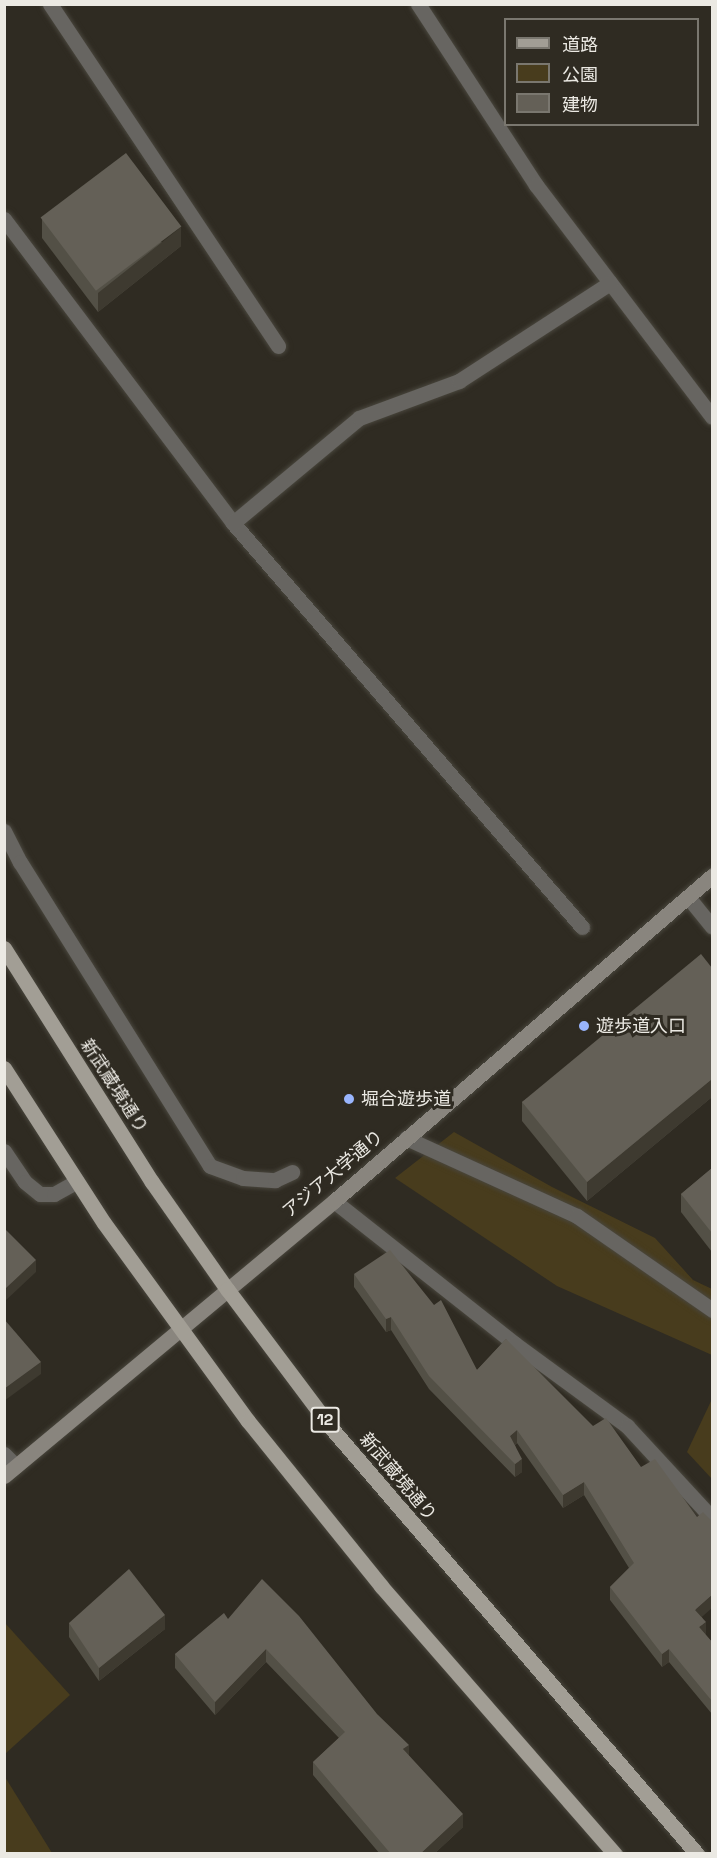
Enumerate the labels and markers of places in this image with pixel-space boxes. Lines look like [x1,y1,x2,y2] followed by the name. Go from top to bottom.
[596,1015,686,1037] place label: 遊歩道入口
[577,1019,591,1033] marker: 遊歩道入口
[361,1088,451,1110] place label: 堀合遊歩道
[342,1092,356,1106] marker: 堀合遊歩道

